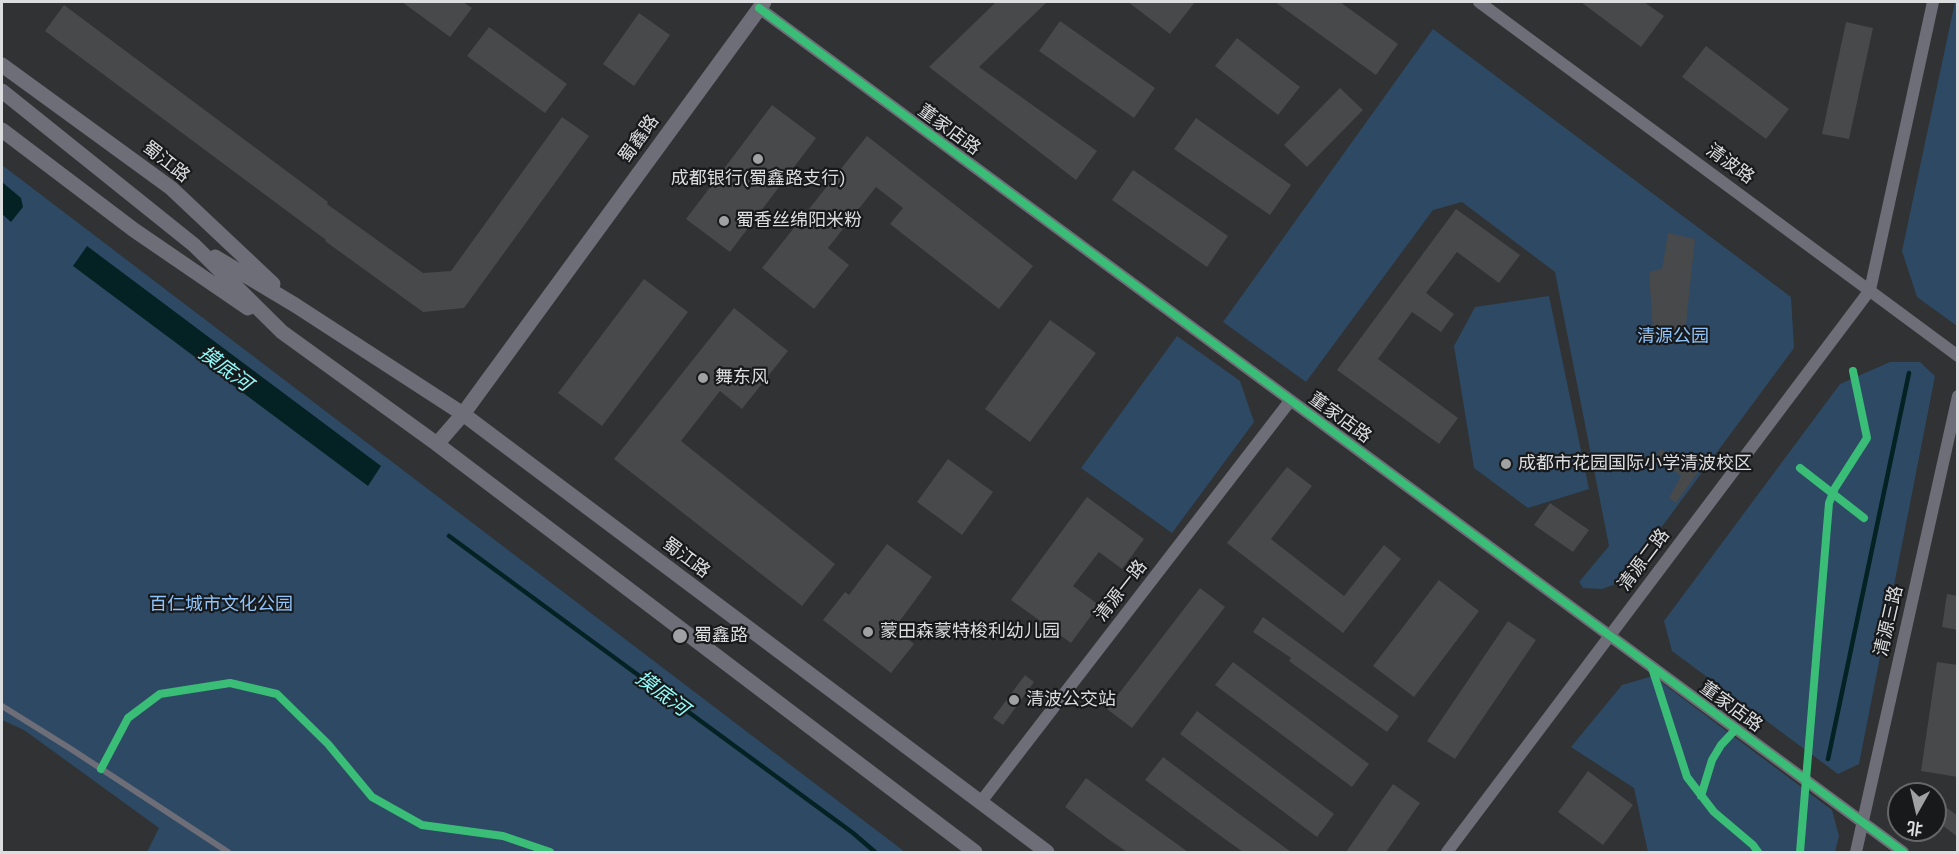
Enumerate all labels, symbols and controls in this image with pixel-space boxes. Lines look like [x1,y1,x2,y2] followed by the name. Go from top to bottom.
[914,100,984,160] street label: 董家店路
[614,111,664,167] street label: 蜀鑫路
[138,137,194,187] street label: 蜀江路
[1702,139,1758,189] street label: 清波路
[751,152,765,166] marker: 成都银行(蜀鑫路支行)
[671,168,845,190] place label: 成都银行(蜀鑫路支行)
[736,210,862,232] place label: 蜀香丝绵阳米粉
[717,214,731,228] marker: 蜀香丝绵阳米粉
[1637,326,1709,348] park label: 清源公园
[194,341,256,397] water label: 摸底河
[715,367,769,389] place label: 舞东风
[696,371,710,385] marker: 舞东风
[1305,388,1375,448] street label: 董家店路
[1518,453,1752,475] place label: 成都市花园国际小学清波校区
[1499,457,1513,471] marker: 成都市花园国际小学清波校区
[1614,525,1674,595] street label: 清源二路
[658,533,714,583] street label: 蜀江路
[1090,556,1152,626] street label: 清源一路
[1870,583,1908,659] street label: 清源三路
[149,594,293,616] park label: 百仁城市文化公园
[880,621,1060,643] place label: 蒙田森蒙特梭利幼儿园
[694,625,748,647] place label: 蜀鑫路
[861,625,875,639] marker: 蒙田森蒙特梭利幼儿园
[671,627,689,645] marker: 蜀鑫路
[631,666,693,722] water label: 摸底河
[1696,677,1766,737] street label: 董家店路
[1026,689,1116,711] place label: 清波公交站
[1007,693,1021,707] marker: 清波公交站
[1887,782,1947,842] north arrow
[1905,818,1924,839] text: 北

